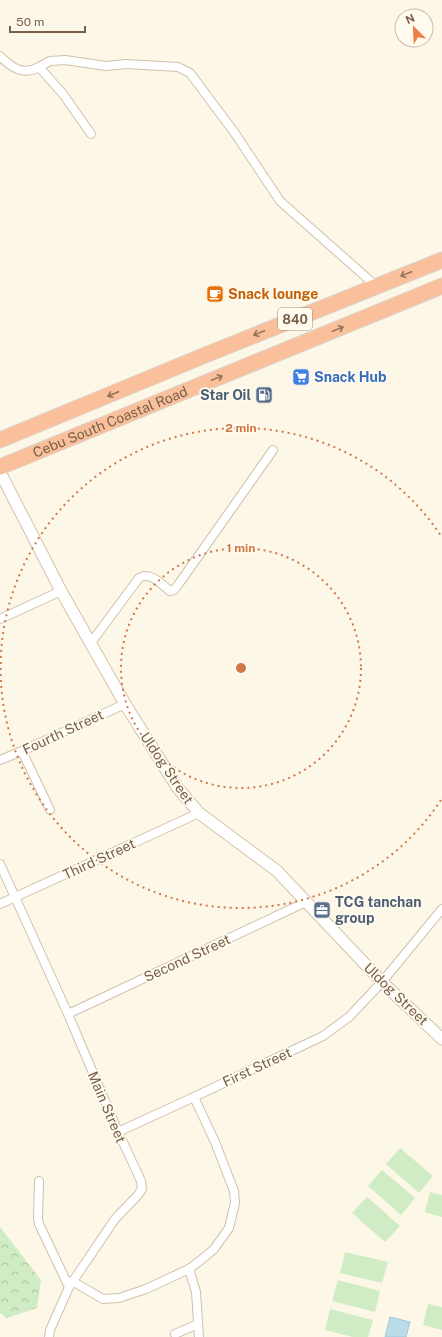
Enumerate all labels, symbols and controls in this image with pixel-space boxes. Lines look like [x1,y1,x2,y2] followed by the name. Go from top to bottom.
[10,8,85,34] scale bar
[394,8,434,48] north arrow
[404,12,416,26] text: N
[16,15,44,29] text: 50 m
[400,271,412,279] one-way arrow
[205,284,225,304] cafe icon: Snack lounge
[228,286,318,302] place label: Snack lounge
[278,308,312,330] road number: 840
[331,324,343,332] one-way arrow
[254,330,266,338] one-way arrow
[291,367,311,387] supermarket icon: Snack Hub
[314,369,386,385] place label: Snack Hub
[211,374,223,381] one-way arrow
[30,383,190,461] street label: Cebu South Coastal Road
[254,385,274,405] fuel station icon: Star Oil
[200,387,251,403] place label: Star Oil
[107,390,119,398] one-way arrow
[225,421,257,435] text: 2 min
[227,541,255,555] text: 1 min
[234,661,248,675] centre of rings
[20,706,106,758] street label: Fourth Street
[137,729,197,807] street label: Uldog Street
[60,835,138,883] street label: Third Street
[335,894,422,926] place label: TCG tanchan group
[312,900,332,920] office icon: TCG tanchan group
[141,931,233,985] street label: Second Street
[361,959,431,1029] street label: Uldog Street
[220,1044,294,1090] street label: First Street
[85,1069,129,1145] street label: Main Street

